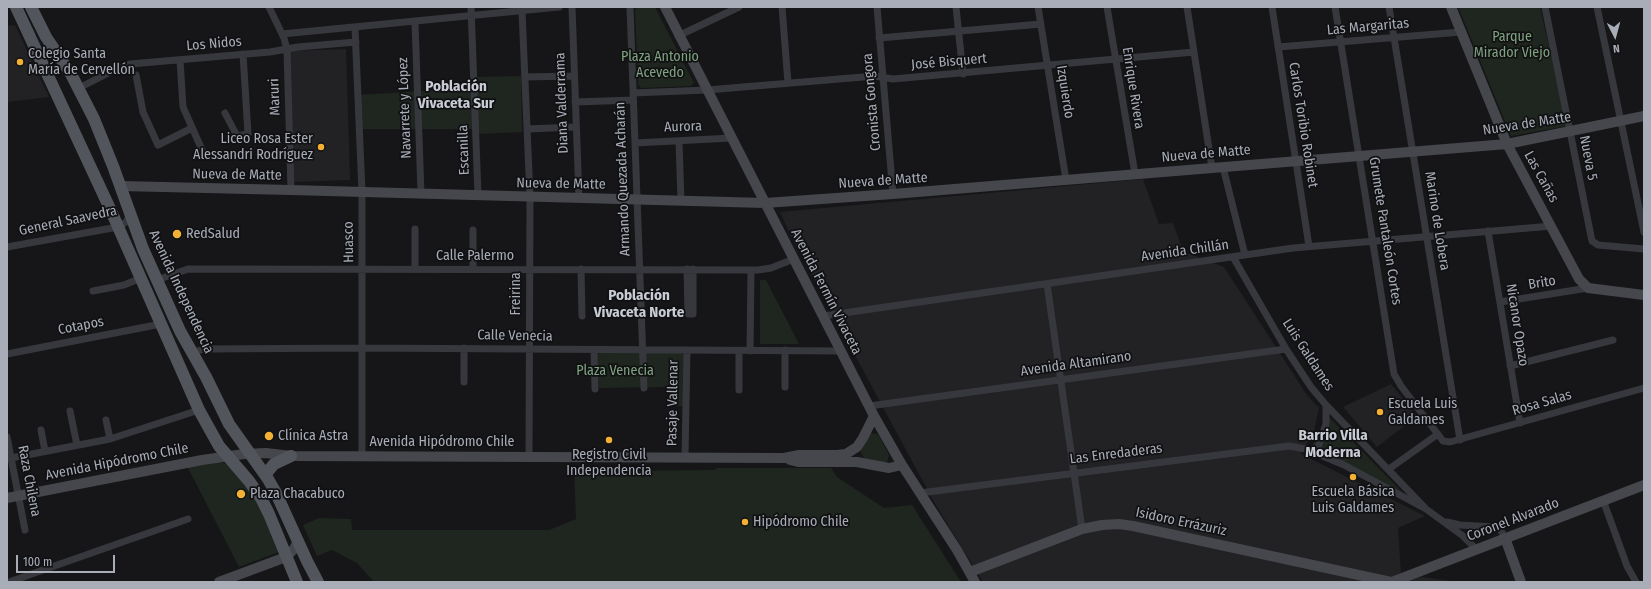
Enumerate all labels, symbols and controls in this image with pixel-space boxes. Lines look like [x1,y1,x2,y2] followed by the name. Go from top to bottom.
[1326,15,1410,39] street label: Las Margaritas
[1595,16,1635,56] north arrow
[1474,29,1550,62] park label: Parque Mirador Viejo
[186,33,242,55] street label: Los Nidos
[1612,42,1620,55] text: N
[28,46,135,78] place label: Colegio Santa María de Cervellón
[1118,46,1148,130] street label: Enrique Rivera
[621,49,699,82] park label: Plaza Antonio Acevedo
[911,50,987,74] street label: José Bisquert
[552,52,572,154] street label: Diana Valderrama
[859,52,885,152] street label: Cronista Gongora
[15,57,25,67] marker: Colegio Santa María de Cervellón
[395,57,415,159] street label: Navarrete y López
[1285,61,1321,189] street label: Carlos Toribio Robinet
[1053,64,1077,120] street label: Izquierdo
[266,78,284,116] street label: Maruri
[418,78,494,113] district label: Población Vivaceta Sur
[612,102,634,256] street label: Armando Quezada Acharán
[1482,109,1572,139] street label: Nueva de Matte
[664,118,702,136] street label: Aurora
[455,125,473,175] street label: Escanilla
[193,131,313,164] place label: Liceo Rosa Ester Alessandri Rodríguez
[1575,134,1601,182] street label: Nueva 5
[316,142,326,152] marker: Liceo Rosa Ester Alessandri Rodríguez
[1161,142,1251,166] street label: Nueva de Matte
[1520,148,1562,206] street label: Las Cañas
[1365,156,1405,306] street label: Grumete Pantaleón Cortes
[192,166,282,184] street label: Nueva de Matte
[838,170,928,192] street label: Nueva de Matte
[1421,170,1453,272] street label: Marino de Lobera
[516,175,606,193] street label: Nueva de Matte
[18,202,118,240] street label: General Saavedra
[340,221,358,263] street label: Huasco
[186,226,240,242] place label: RedSalud
[787,226,865,358] street label: Avenida Fermín Vivaceta
[145,228,217,356] street label: Avenida Independencia
[171,228,183,240] marker: RedSalud
[1140,237,1230,265] street label: Avenida Chillán
[436,248,514,264] street label: Calle Palermo
[508,272,524,316] street label: Freirina
[1527,273,1557,293] street label: Brito
[1502,282,1532,368] street label: Nicanor Opazo
[594,287,684,322] district label: Población Vivaceta Norte
[57,313,105,339] street label: Cotapos
[1278,316,1338,394] street label: Luis Galdames
[477,327,553,345] street label: Calle Venecia
[1019,348,1133,380] street label: Avenida Altamirano
[664,360,682,446] street label: Pasaje Vallenar
[576,363,654,379] park label: Plaza Venecia
[1510,387,1574,419] street label: Rosa Salas
[1388,396,1457,428] place label: Escuela Luis Galdames
[1375,407,1385,417] marker: Escuela Luis Galdames
[1298,427,1368,462] district label: Barrio Villa Moderna
[278,428,348,444] place label: Clínica Astra
[263,430,275,442] marker: Clínica Astra
[369,434,515,450] street label: Avenida Hipódromo Chile
[604,435,614,445] marker: Registro Civil Independencia
[44,440,190,484] street label: Avenida Hipódromo Chile
[1069,440,1163,468] street label: Las Enredaderas
[14,444,44,518] street label: Raza Chilena
[566,447,652,480] place label: Registro Civil Independencia
[1348,472,1358,482] marker: Escuela Básica Luis Galdames
[1311,484,1395,516] place label: Escuela Básica Luis Galdames
[250,486,345,502] place label: Plaza Chacabuco
[235,488,247,500] marker: Plaza Chacabuco
[1465,495,1561,545] street label: Coronel Alvarado
[1134,504,1228,540] street label: Isidoro Errázuriz
[753,514,849,530] place label: Hipódromo Chile
[740,517,750,527] marker: Hipódromo Chile
[18,547,117,573] scale bar
[23,555,52,569] text: 100 m

